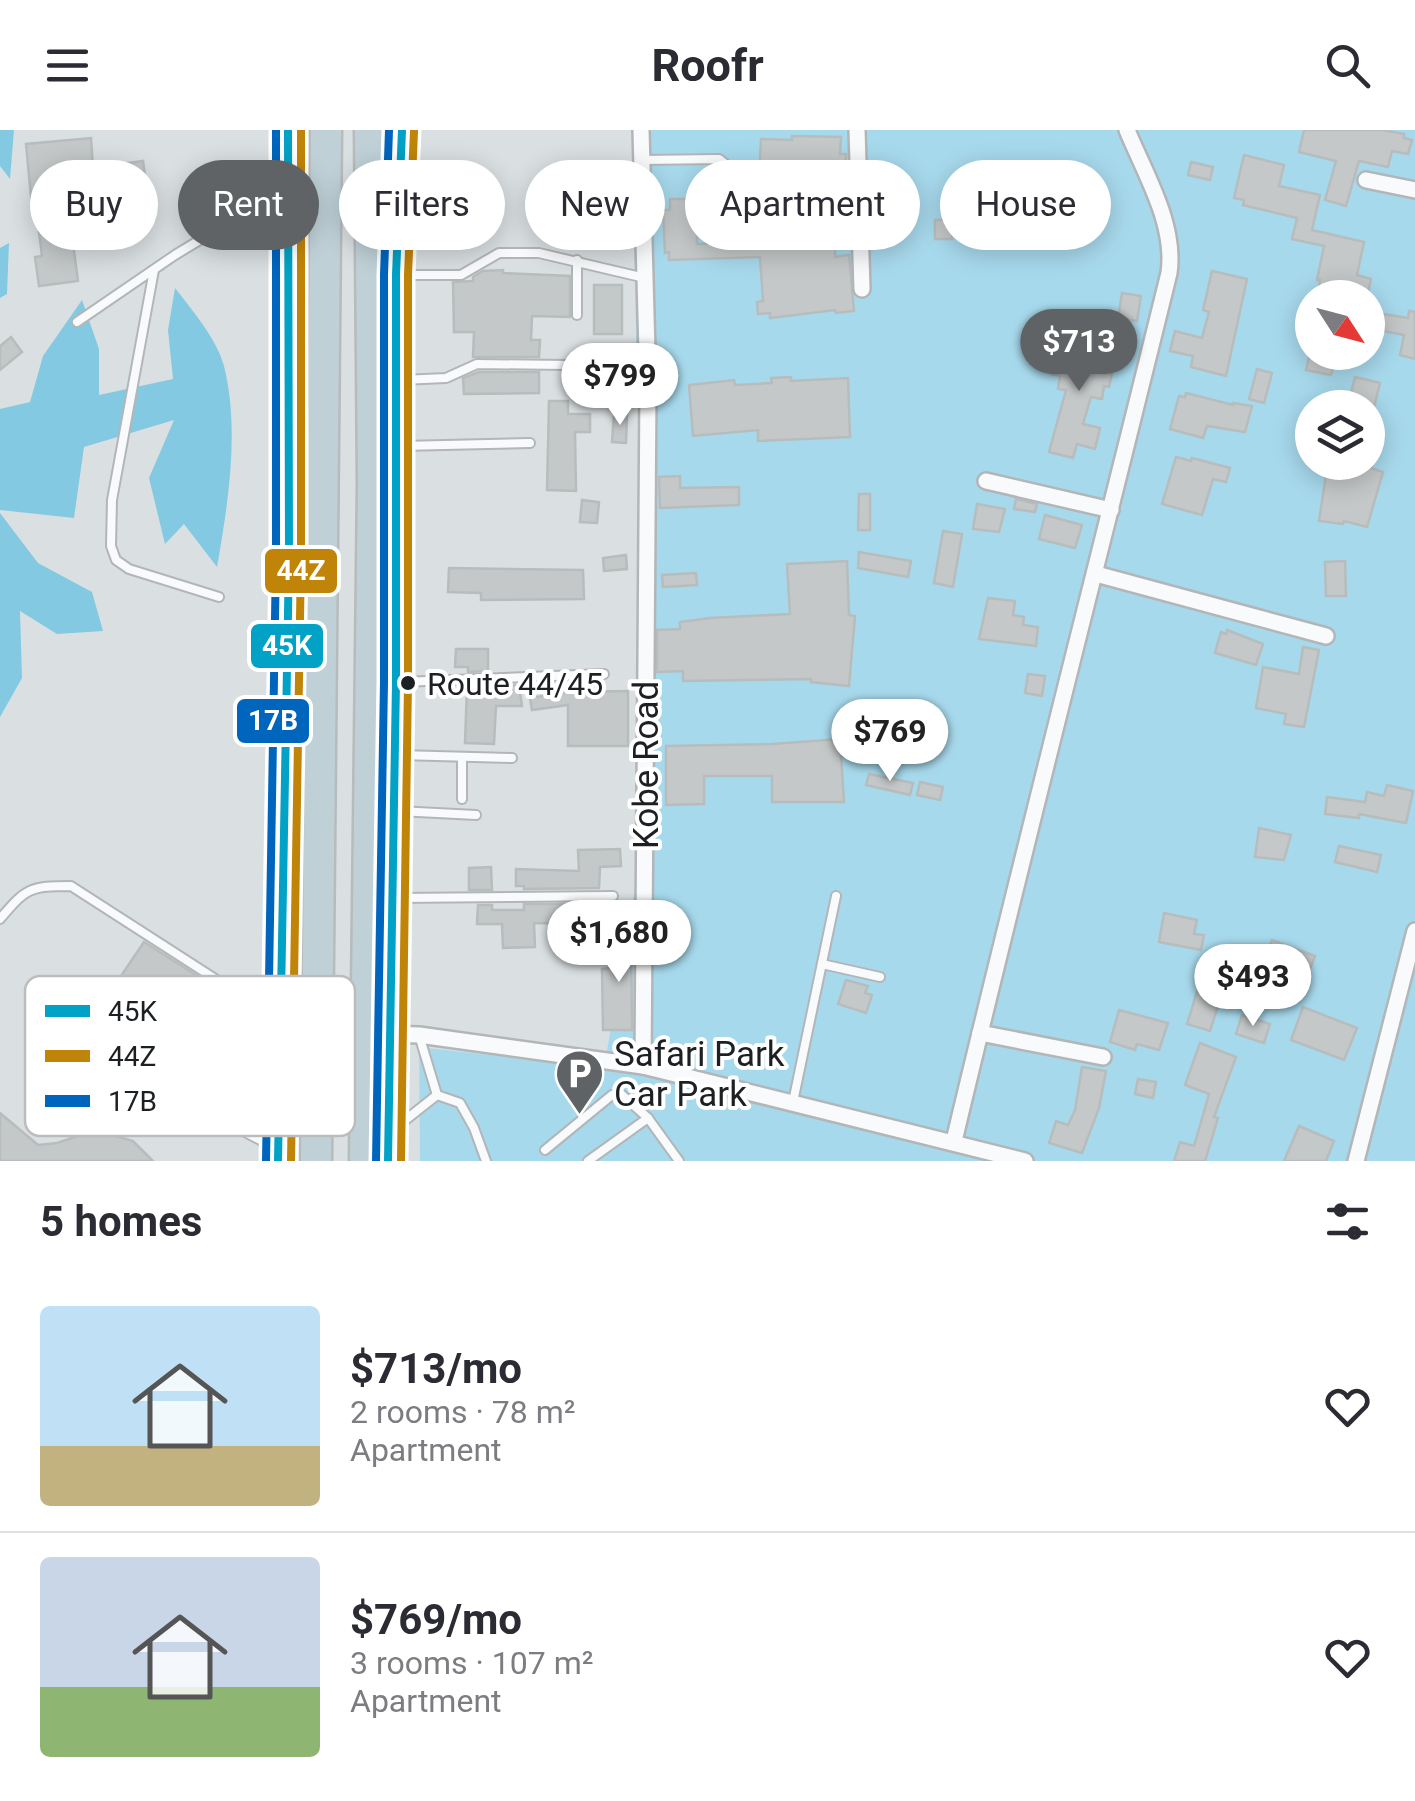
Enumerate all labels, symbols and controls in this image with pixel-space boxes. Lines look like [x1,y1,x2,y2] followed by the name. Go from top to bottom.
[40,38,95,93] icon: menu
[1320,38,1375,93] icon: search
[651,39,764,92] text: Roofr
[30,160,158,250] chip: Buy
[178,160,319,250] chip: Rent
[339,160,505,250] chip: Filters
[525,160,665,250] chip: New
[685,160,920,250] chip: Apartment
[940,160,1111,250] chip: House
[1295,280,1385,370] north arrow
[1295,280,1385,480] map controls
[1020,309,1138,394] pin: $713
[1042,322,1116,360] text: $713
[561,343,679,428] pin: $799
[583,356,657,394] text: $799
[1295,390,1385,480] button: layers
[263,547,339,595] line badge: 44Z
[276,554,326,587] text: 44Z
[249,622,325,670] line badge: 45K
[262,629,312,662] text: 45K
[427,665,603,703] place label: Route 44/45
[398,673,418,693] marker: Route 44/45
[626,681,667,849] street label: Kobe Road
[235,697,311,745] line badge: 17B
[831,699,949,784] pin: $769
[248,704,298,737] text: 17B
[853,712,927,750] text: $769
[538,900,700,985] pin: $1,680
[569,913,669,951] text: $1,680
[1194,944,1312,1029] pin: $493
[1216,957,1290,995] text: $493
[25,976,355,1136] legend
[108,995,157,1028] text: 45K
[614,1034,785,1115] place label: Safari Park Car Park
[108,1040,156,1073] text: 44Z
[553,1048,605,1116] parking icon: Safari Park Car Park
[108,1085,157,1118] text: 17B
[1320,1194,1375,1249] icon: filters
[40,1197,202,1246] text: 5 homes
[350,1344,522,1393] text: $713/mo
[120,1346,240,1466] icon: home
[1320,1379,1375,1434] icon: heart
[350,1393,575,1431] text: 2 rooms · 78 m²
[350,1431,502,1469] text: Apartment
[350,1595,522,1644] text: $769/mo
[120,1597,240,1717] icon: home
[1320,1630,1375,1685] icon: heart
[350,1644,593,1682] text: 3 rooms · 107 m²
[350,1682,502,1720] text: Apartment

